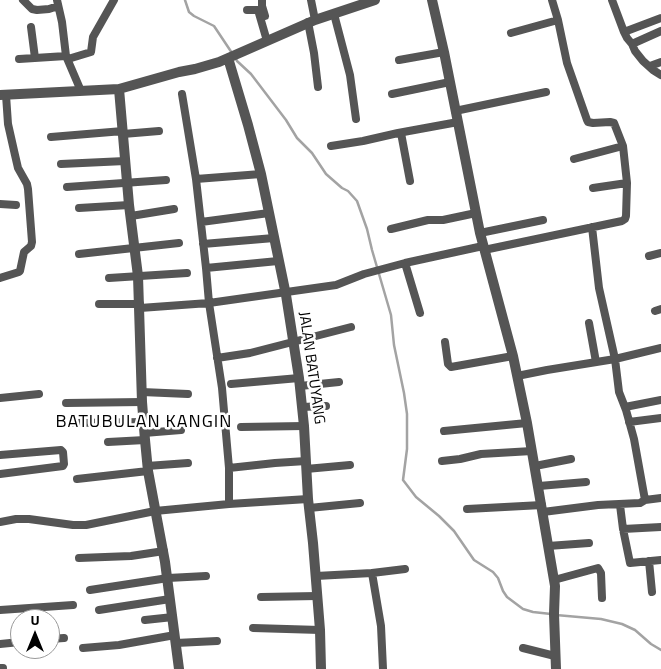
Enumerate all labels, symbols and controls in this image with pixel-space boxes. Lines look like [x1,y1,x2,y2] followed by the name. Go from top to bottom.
[294,311,328,425] street label: JALAN BATUYANG
[54,412,234,434] district label: BATUBULAN KANGIN
[10,609,60,659] north arrow
[30,609,40,630] text: U

